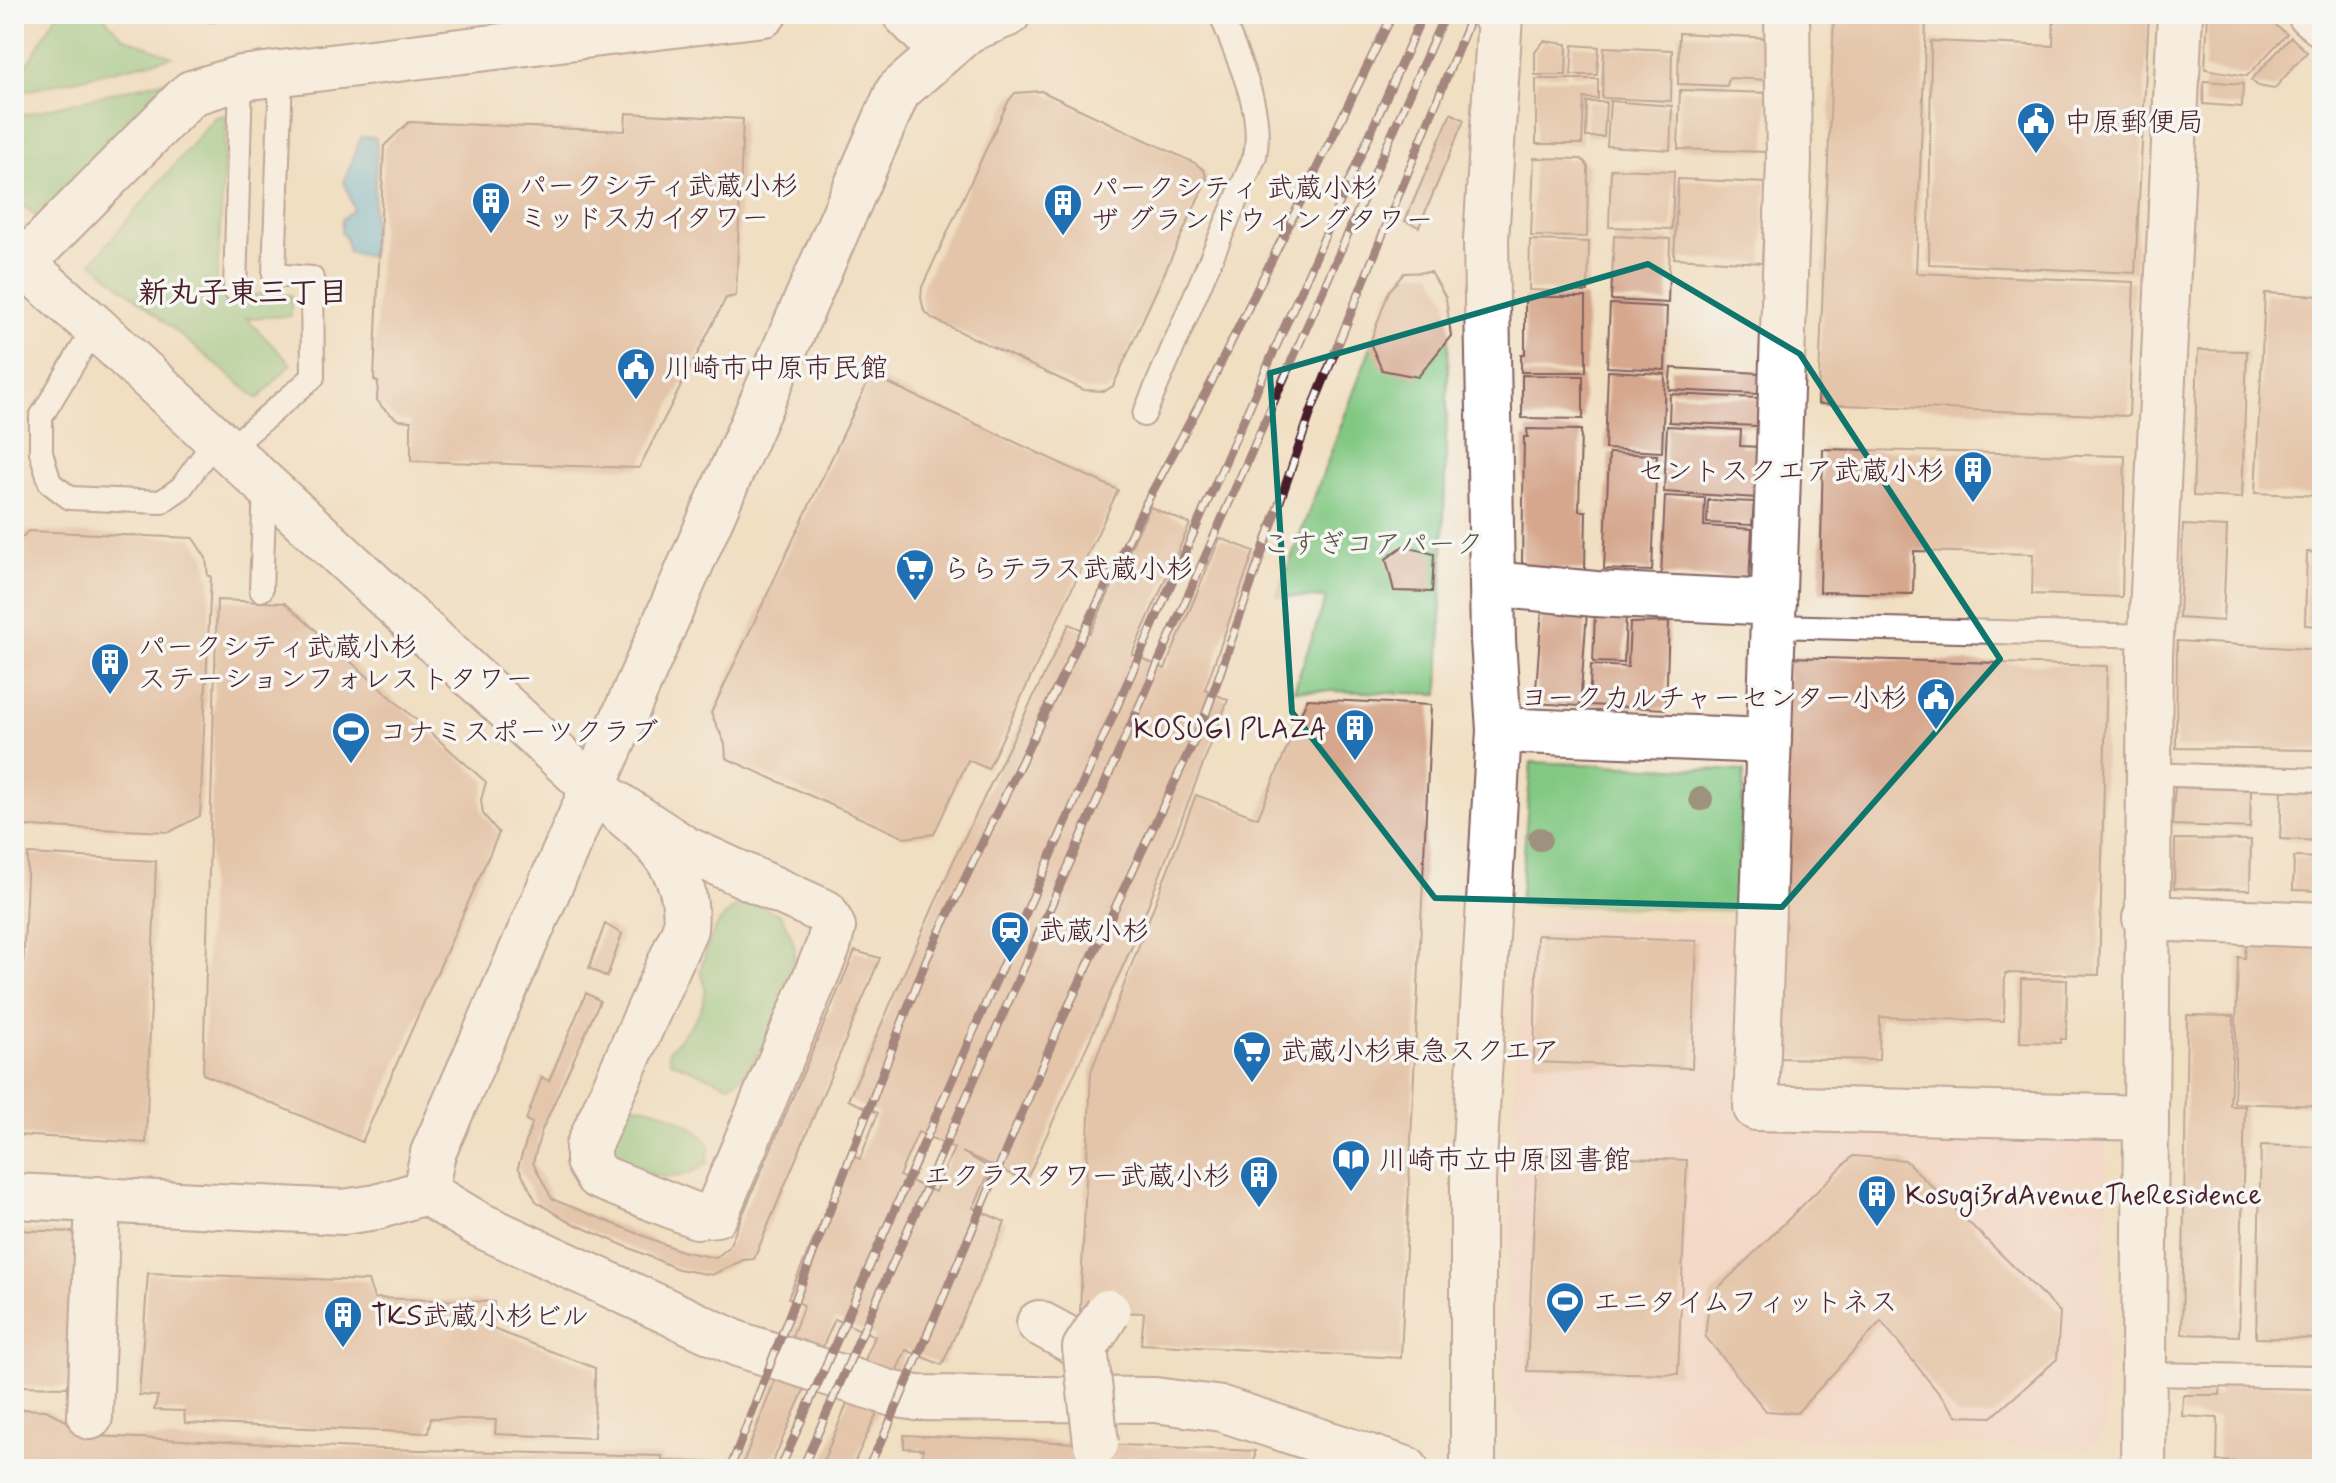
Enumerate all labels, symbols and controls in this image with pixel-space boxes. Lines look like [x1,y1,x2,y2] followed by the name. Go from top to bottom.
[2015,100,2057,155] public building icon: 中原郵便局
[2064,105,2204,142] place label: 中原郵便局
[519,169,799,238] place label: パークシティ武蔵小杉 ミッドスカイタワー
[1091,171,1433,240] place label: パークシティ 武蔵小杉 ザ グランドウィングタワー
[470,180,512,235] building icon: パークシティ武蔵小杉 ミッドスカイタワー
[1042,182,1084,237] building icon: パークシティ 武蔵小杉 ザ グランドウィングタワー
[138,274,348,313] district label: 新丸子東三丁目
[615,346,657,401] public building icon: 川崎市中原市民館
[664,351,888,388] place label: 川崎市中原市民館
[1952,449,1994,504] building icon: セントスクエア武蔵小杉
[1637,454,1945,491] place label: セントスクエア武蔵小杉
[1262,527,1484,564] park label: こすぎコアパーク
[894,547,936,602] supermarket icon: ららテラス武蔵小杉
[943,552,1194,589] place label: ららテラス武蔵小杉
[138,630,533,699] place label: パークシティ武蔵小杉 ステーションフォレストタワー
[89,641,131,696] building icon: パークシティ武蔵小杉 ステーションフォレストタワー
[1915,676,1957,731] public building icon: ヨークカルチャーセンター小杉
[1520,681,1908,718] place label: ヨークカルチャーセンター小杉
[1334,707,1376,762] building icon: KOSUGI PLAZA
[330,710,372,765] sports icon: コナミスポーツクラブ
[1133,712,1327,749] place label: KOSUGI PLAZA
[379,715,658,752] place label: コナミスポーツクラブ
[989,909,1031,964] station icon: 武蔵小杉
[1038,914,1150,951] place label: 武蔵小杉
[1231,1029,1273,1084] supermarket icon: 武蔵小杉東急スクエア
[1280,1034,1560,1071] place label: 武蔵小杉東急スクエア
[1330,1138,1372,1193] library icon: 川崎市立中原図書館
[1379,1143,1631,1180] place label: 川崎市立中原図書館
[1238,1154,1280,1209] building icon: エクラスタワー武蔵小杉
[924,1159,1231,1196] place label: エクラスタワー武蔵小杉
[1856,1173,1898,1228] building icon: Kosugi3rdAvenueTheResidence
[1905,1178,2262,1217] place label: Kosugi3rdAvenueTheResidence
[1544,1280,1586,1335] sports icon: エニタイムフィットネス
[1593,1285,1898,1322] place label: エニタイムフィットネス
[322,1294,364,1349] building icon: TKS武蔵小杉ビル
[371,1299,589,1336] place label: TKS武蔵小杉ビル

